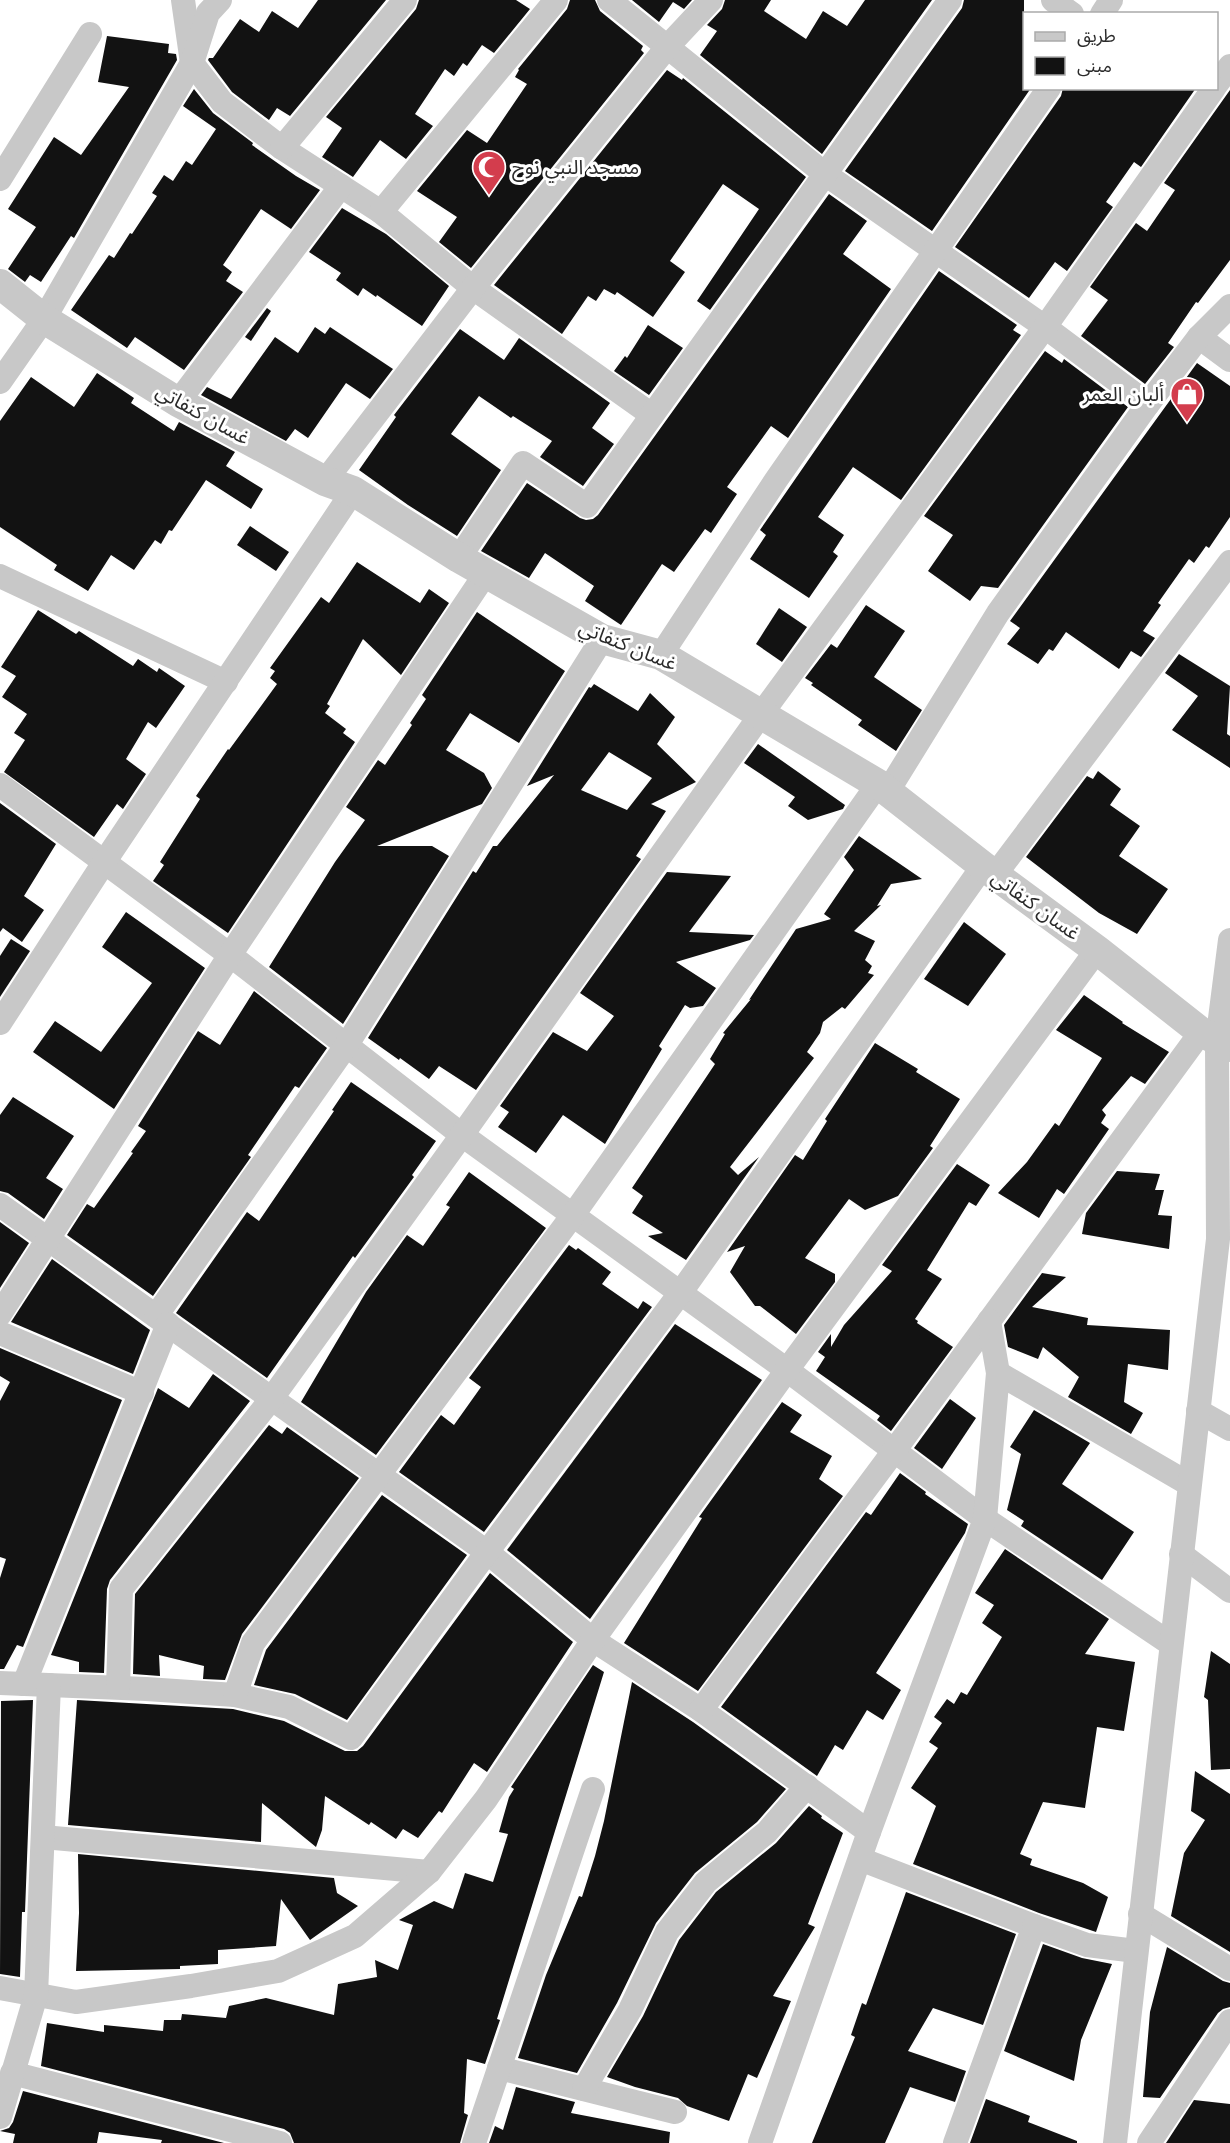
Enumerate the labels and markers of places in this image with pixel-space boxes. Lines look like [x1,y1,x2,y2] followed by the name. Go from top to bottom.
[471,149,507,196] mosque icon: مسجد النبي نوح
[512,153,639,183] place label: مسجد النبي نوح
[1169,376,1205,423] shop icon: ألبان العمر
[1082,380,1164,407] place label: ألبان العمر

